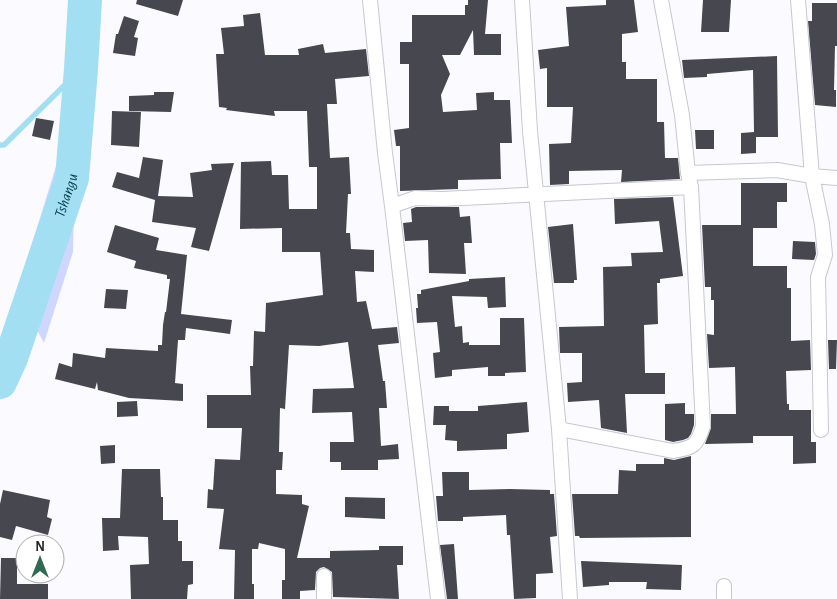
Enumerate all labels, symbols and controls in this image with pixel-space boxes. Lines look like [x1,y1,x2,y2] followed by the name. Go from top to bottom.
[52,173,80,219] water label: Tshangu
[15,534,65,584] north arrow
[35,540,45,554] text: N

